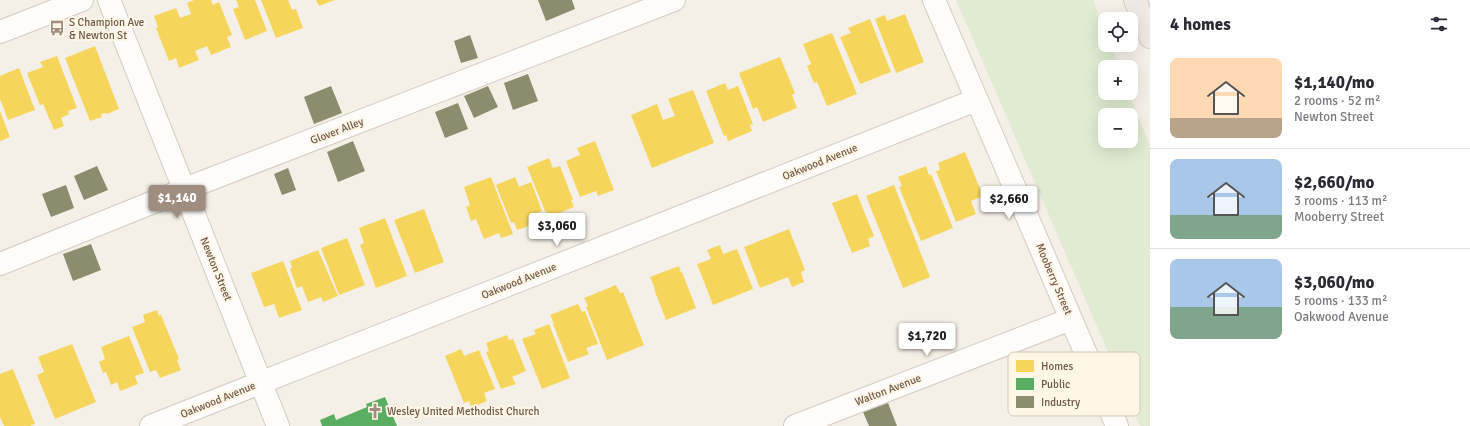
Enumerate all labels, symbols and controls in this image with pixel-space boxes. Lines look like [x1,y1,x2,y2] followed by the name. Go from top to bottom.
[1098,12,1138,148] map controls
[1098,12,1138,52] button: locate
[1428,13,1450,35] icon: filters
[1170,14,1231,35] text: 4 homes
[69,16,144,42] place label: S Champion Ave & Newton St
[48,19,66,37] bus stop icon: S Champion Ave & Newton St
[1098,60,1138,100] button: +
[1294,72,1374,93] text: $1,140/mo
[1202,74,1250,122] icon: home
[1294,93,1380,109] text: 2 rooms · 52 m²
[1098,108,1138,148] button: −
[1294,109,1374,125] text: Newton Street
[309,115,366,147] street label: Glover Alley
[780,141,860,183] street label: Oakwood Avenue
[1294,172,1374,193] text: $2,660/mo
[1202,175,1250,223] icon: home
[144,185,210,219] pin: $1,140
[976,186,1042,220] pin: $2,660
[158,190,196,206] text: $1,140
[990,191,1028,207] text: $2,660
[1294,193,1387,209] text: 3 rooms · 113 m²
[1294,209,1384,225] text: Mooberry Street
[524,213,590,247] pin: $3,060
[538,218,576,234] text: $3,060
[197,235,235,303] street label: Newton Street
[1033,241,1075,317] street label: Mooberry Street
[479,260,559,302] street label: Oakwood Avenue
[1294,272,1374,293] text: $3,060/mo
[1202,275,1250,323] icon: home
[1294,293,1387,309] text: 5 rooms · 133 m²
[1294,309,1389,325] text: Oakwood Avenue
[894,323,960,357] pin: $1,720
[908,328,946,344] text: $1,720
[1008,352,1140,416] legend
[1041,360,1073,373] text: Homes
[853,371,923,409] street label: Walton Avenue
[1041,378,1070,391] text: Public
[178,379,258,421] street label: Oakwood Avenue
[1041,396,1081,409] text: Industry
[366,402,384,420] church icon: Wesley United Methodist Church
[387,405,540,418] place label: Wesley United Methodist Church

